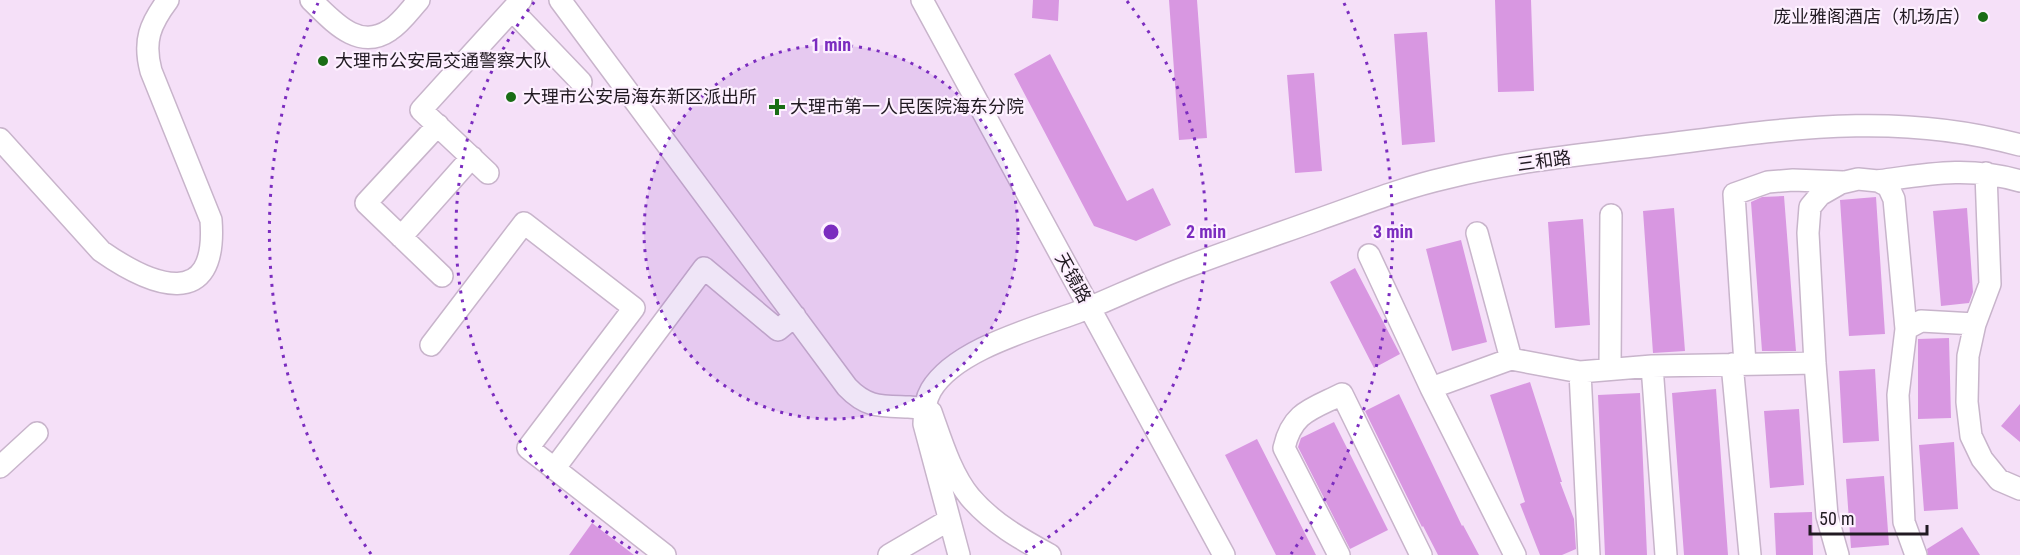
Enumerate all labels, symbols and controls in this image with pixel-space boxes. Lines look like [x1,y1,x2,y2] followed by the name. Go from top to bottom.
[1773,6,1971,27] place label: 庞业雅阁酒店（机场店）
[1976,10,1990,24] marker: 庞业雅阁酒店（机场店）
[811,34,851,55] text: 1 min
[335,50,551,71] place label: 大理市公安局交通警察大队
[316,54,330,68] marker: 大理市公安局交通警察大队
[523,86,757,107] place label: 大理市公安局海东新区派出所
[504,90,518,104] marker: 大理市公安局海东新区派出所
[790,96,1024,117] place label: 大理市第一人民医院海东分院
[768,98,786,116] marker: 大理市第一人民医院海东分院
[1516,146,1572,175] street label: 三和路
[1186,221,1226,242] text: 2 min
[1373,221,1413,242] text: 3 min
[821,222,841,242] centre of rings
[1051,249,1096,306] street label: 天镜路
[1810,498,1927,536] scale bar
[1819,508,1854,529] text: 50 m

